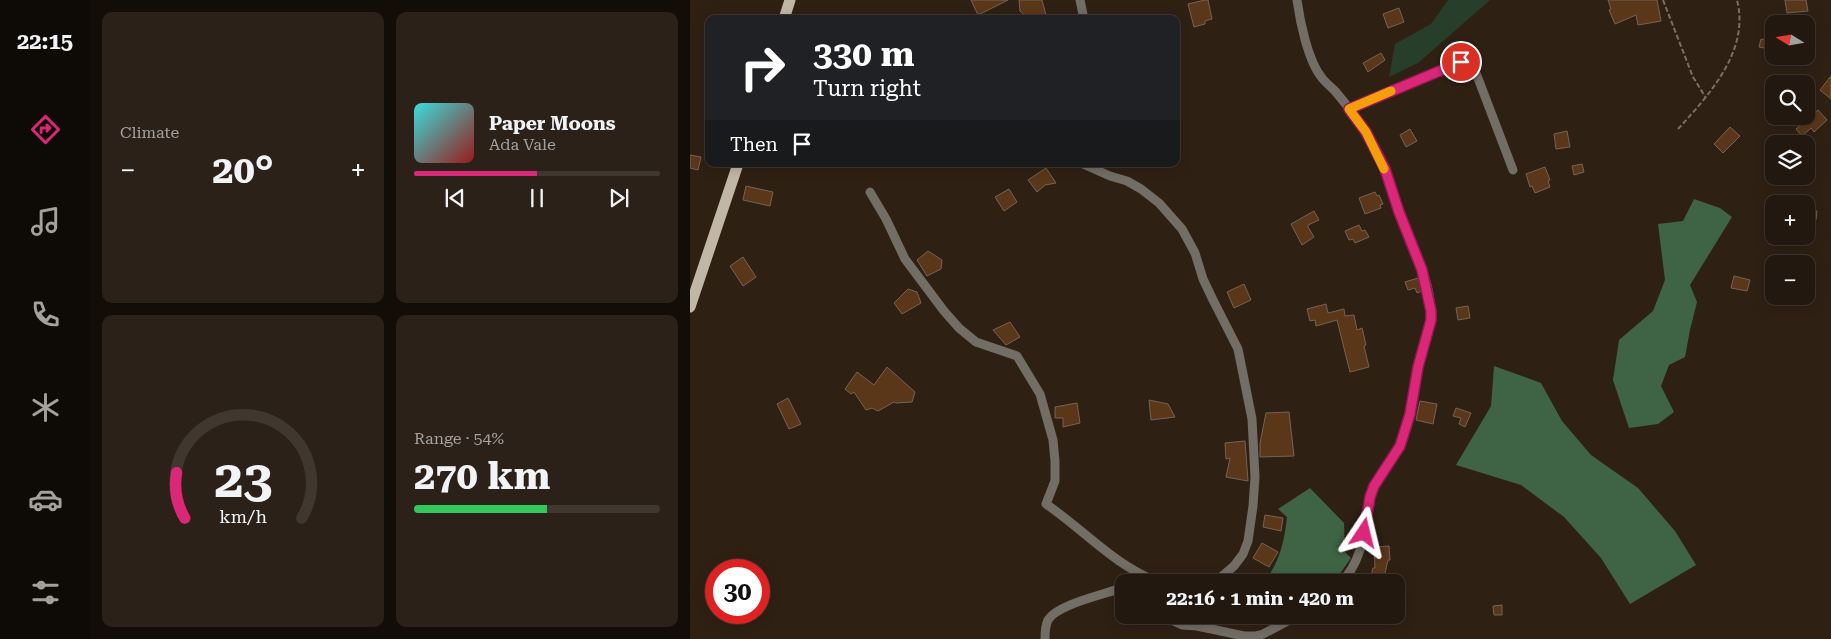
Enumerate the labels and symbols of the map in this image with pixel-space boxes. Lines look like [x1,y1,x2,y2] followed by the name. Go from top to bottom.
[1765,15,1815,65] north arrow
[1440,41,1482,83] pin
[1337,506,1389,558] position arrow
[705,559,770,624] speed limit sign: 30

